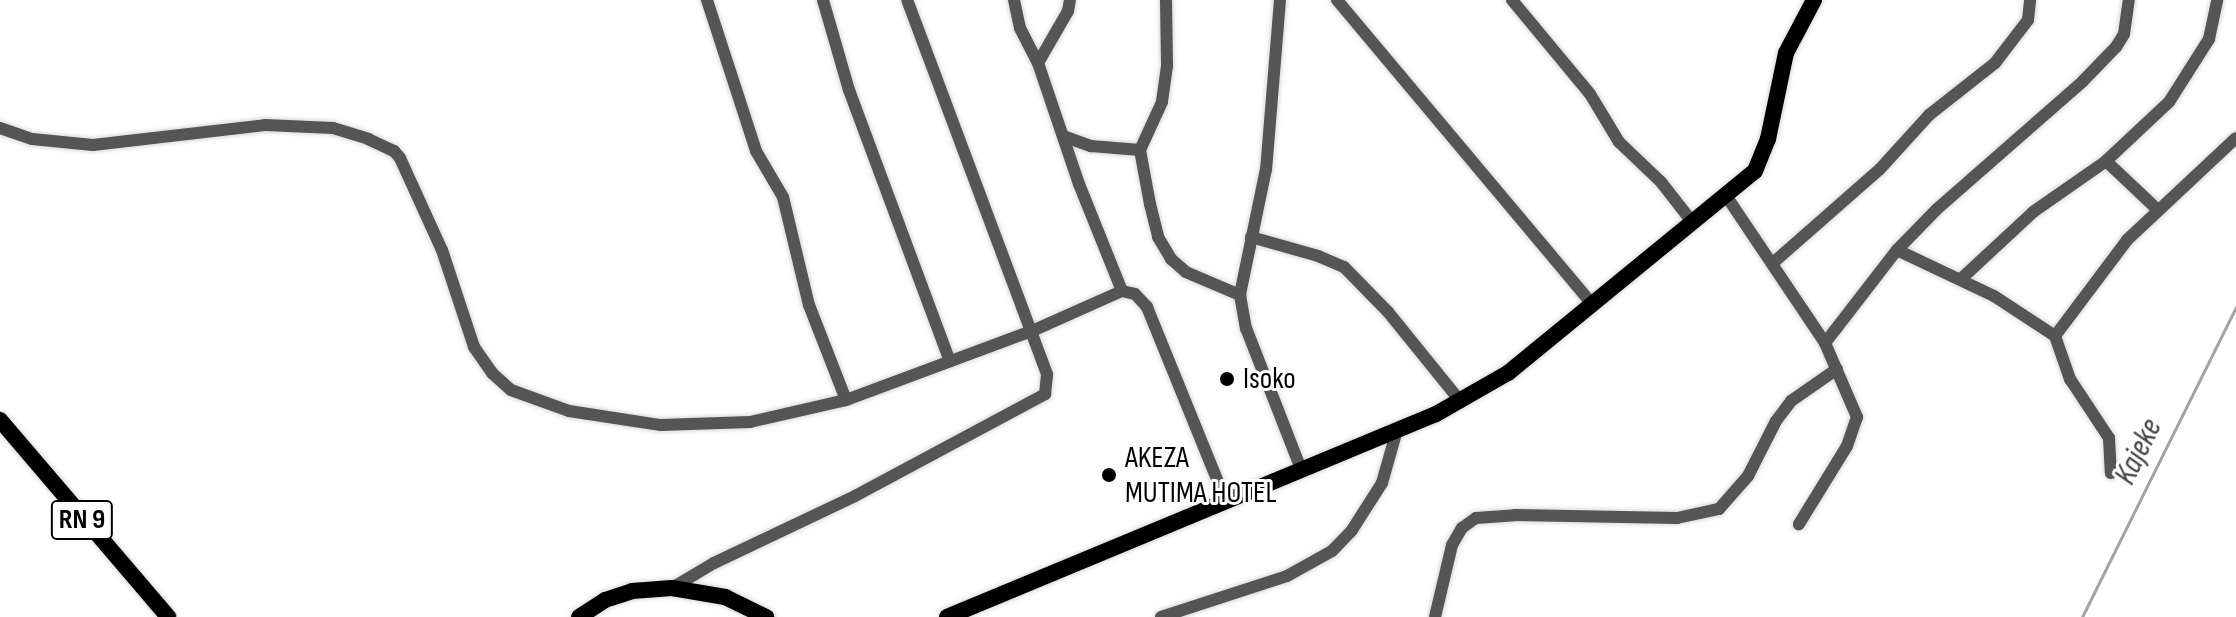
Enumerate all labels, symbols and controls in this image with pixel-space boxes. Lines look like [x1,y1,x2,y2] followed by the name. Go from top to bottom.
[1243,361,1296,397] place label: Isoko
[1218,370,1236,388] marker: Isoko
[2107,413,2171,491] water label: Kajeke
[1125,440,1276,510] place label: AKEZA MUTIMA HOTEL
[1100,466,1118,484] marker: AKEZA MUTIMA HOTEL
[50,496,114,544] road number: RN 9

